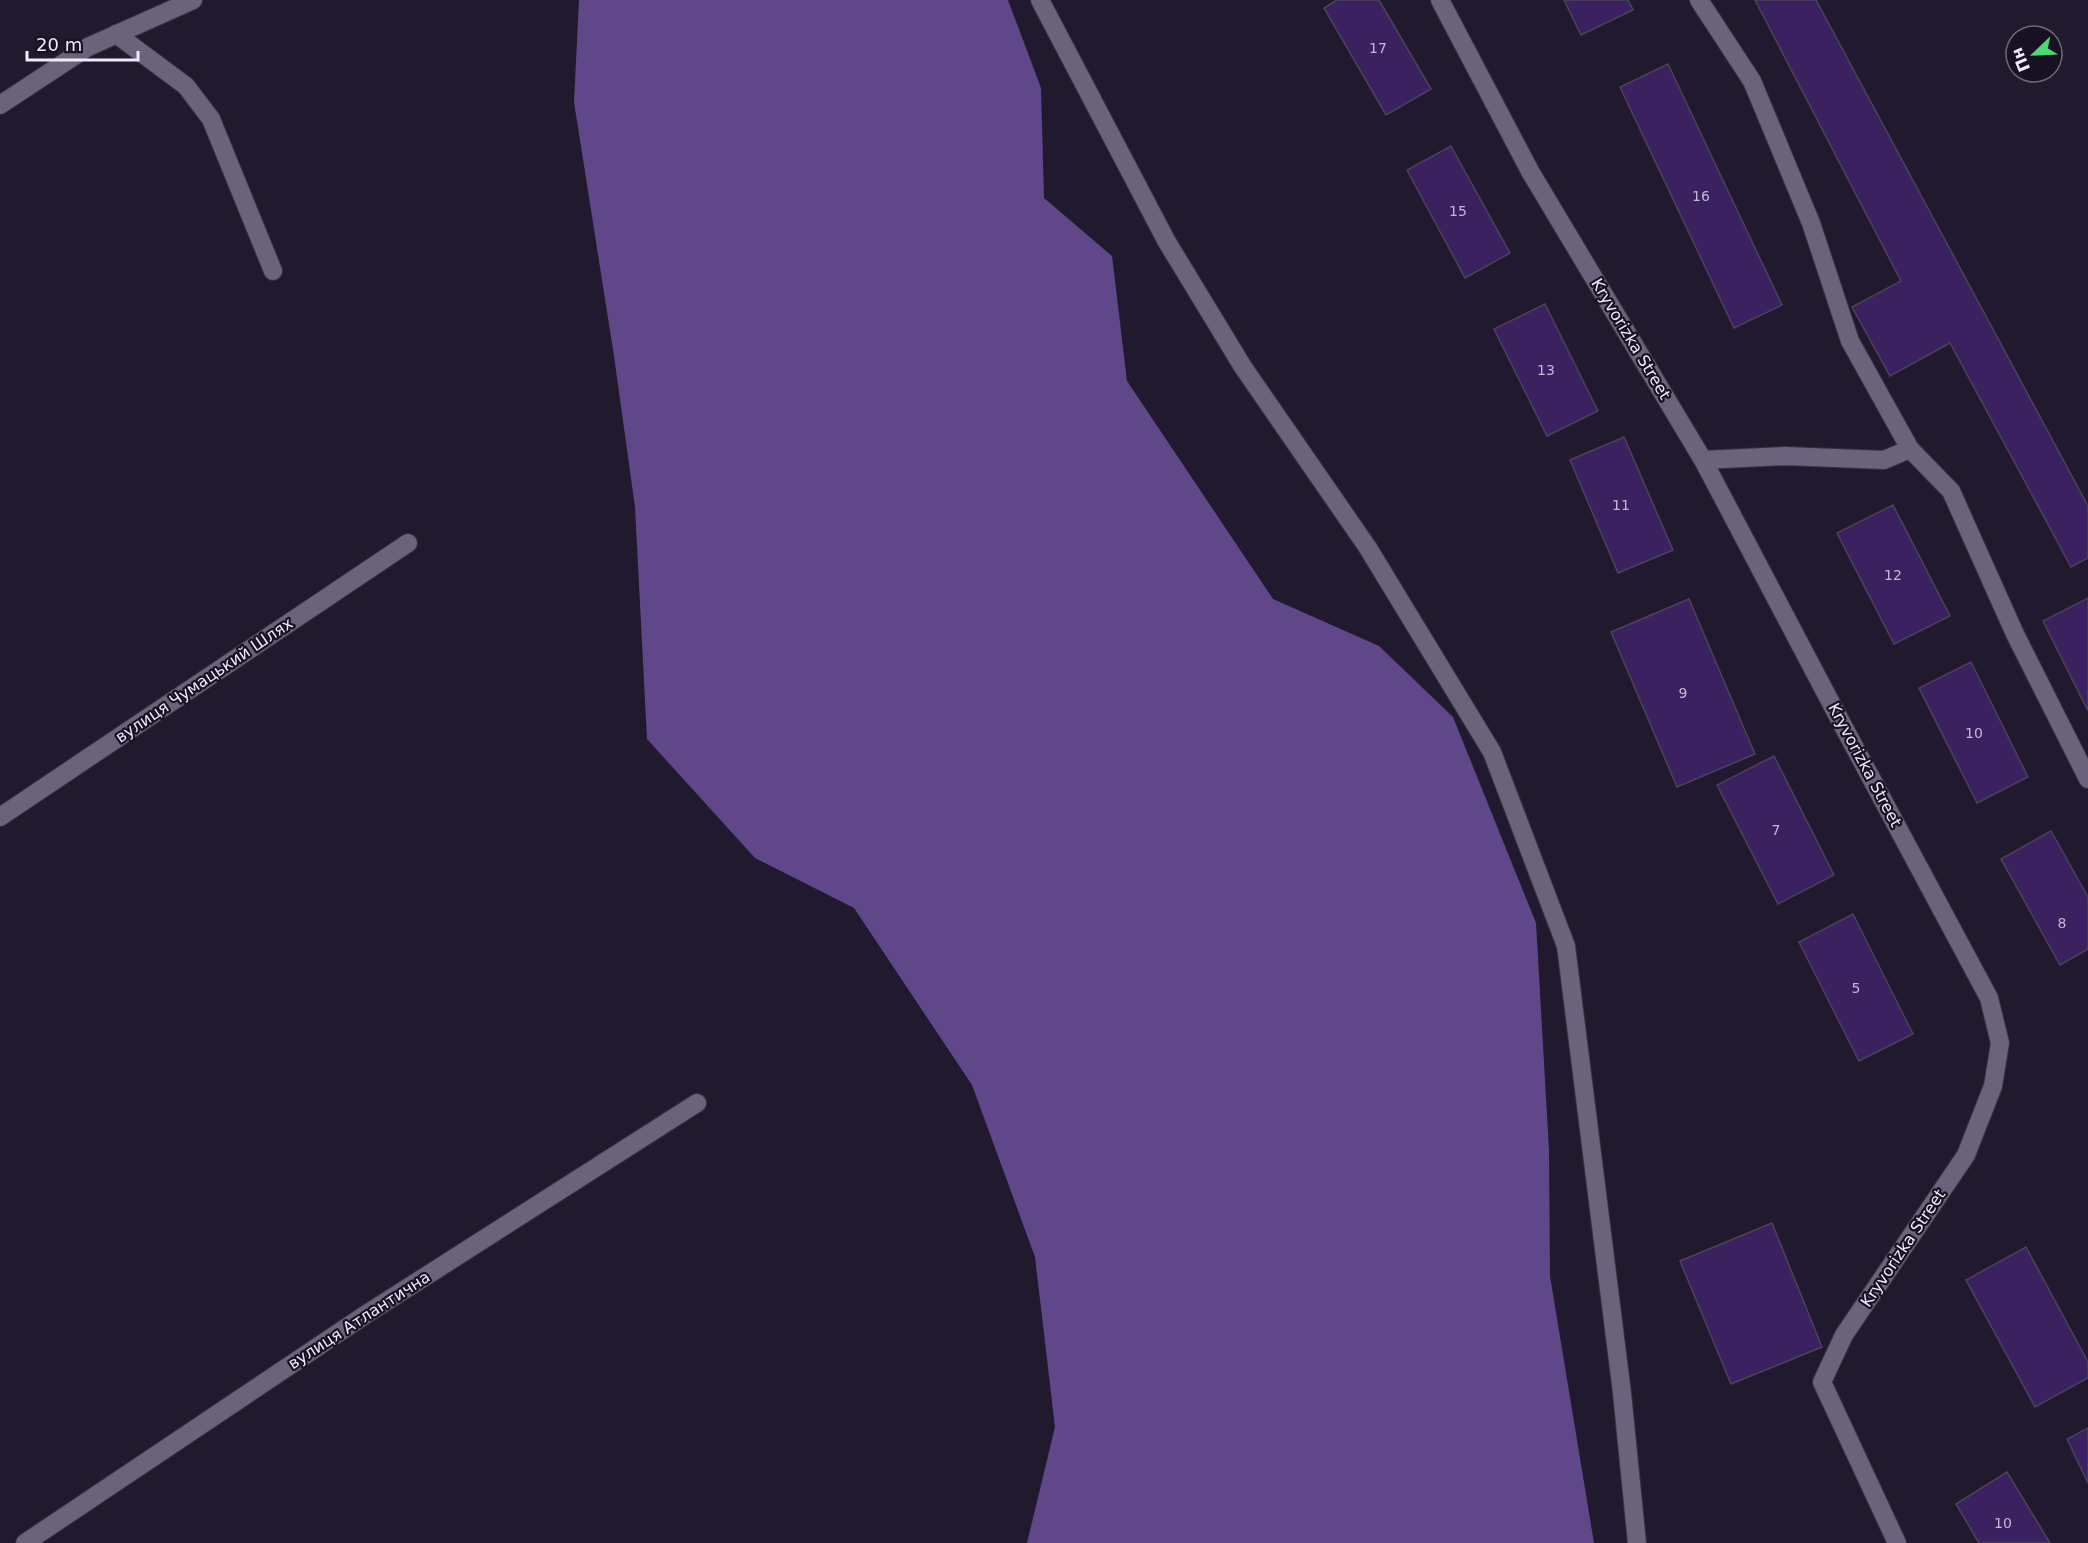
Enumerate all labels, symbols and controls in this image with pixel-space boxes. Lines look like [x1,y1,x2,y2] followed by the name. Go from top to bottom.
[27,24,138,62] scale bar
[2004,24,2064,84] north arrow
[36,34,82,55] text: 20 m
[1369,40,1387,56] house number: 17
[2007,45,2034,75] text: Пн
[1692,188,1710,204] house number: 16
[1449,203,1467,219] house number: 15
[1587,275,1675,403] street label: Kryvorizka Street
[1537,362,1555,378] house number: 13
[1612,497,1630,513] house number: 11
[1884,567,1902,583] house number: 12
[112,613,296,747] street label: вулиця Чумацький Шлях
[1679,685,1687,701] house number: 9
[1824,700,1906,830] street label: Kryvorizka Street
[1965,725,1983,741] house number: 10
[1772,822,1780,838] house number: 7
[2058,915,2066,931] house number: 8
[1852,980,1860,996] house number: 5
[1857,1186,1949,1310] street label: Kryvorizka Street
[284,1267,434,1373] street label: вулиця Атлантична
[1994,1515,2012,1531] house number: 10

